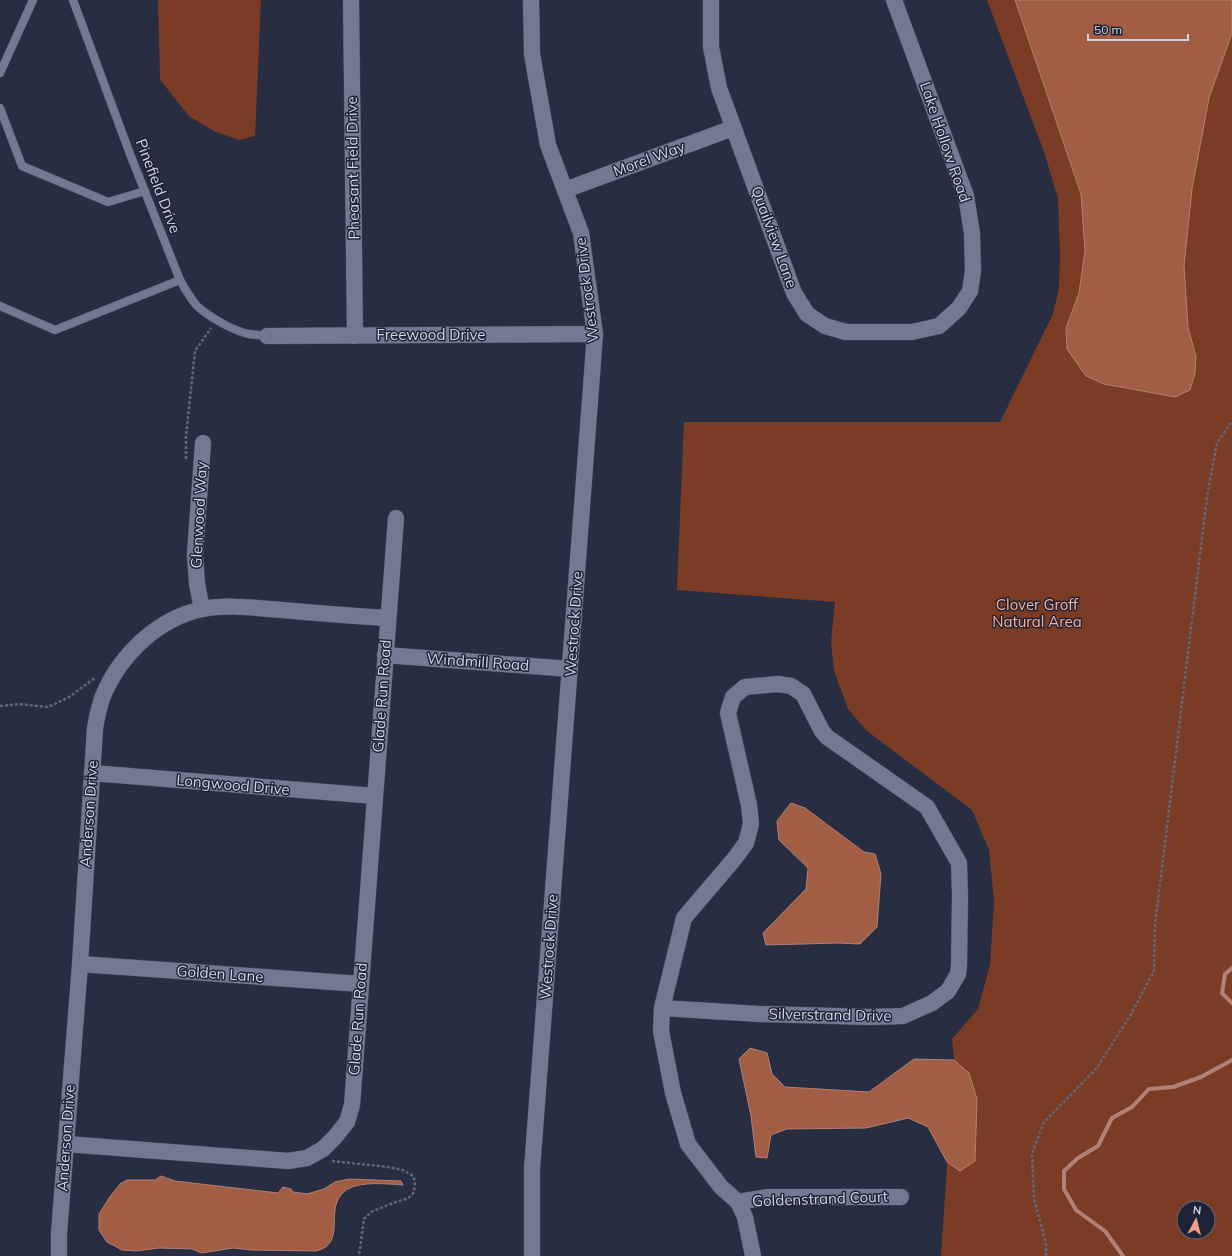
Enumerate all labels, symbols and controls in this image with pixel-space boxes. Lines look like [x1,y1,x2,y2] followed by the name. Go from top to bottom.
[1088,16,1188,42] scale bar
[1094,22,1122,37] text: 50 m
[916,79,975,205] street label: Lake Hollow Road
[342,96,363,240] street label: Pheasant Field Drive
[132,136,185,236] street label: Pinefield Drive
[610,137,687,180] street label: Morel Way
[747,183,802,290] street label: Quailview Lane
[571,236,602,344] street label: Westrock Drive
[376,325,486,344] street label: Freewood Drive
[186,461,211,569] street label: Glenwood Way
[560,571,587,677] street label: Westrock Drive
[992,595,1082,631] park label: Clover Groff Natural Area
[368,639,395,753] street label: Glade Run Road
[426,648,530,675] street label: Windmill Road
[75,760,102,868] street label: Anderson Drive
[176,770,291,799] street label: Longwood Drive
[535,894,562,1000] street label: Westrock Drive
[176,961,264,986] street label: Golden Lane
[344,962,371,1076] street label: Glade Run Road
[768,1004,892,1025] street label: Silverstrand Drive
[52,1084,79,1192] street label: Anderson Drive
[752,1187,888,1210] street label: Goldenstrand Court
[1176,1200,1216,1240] north arrow
[1192,1203,1202,1218] text: N

